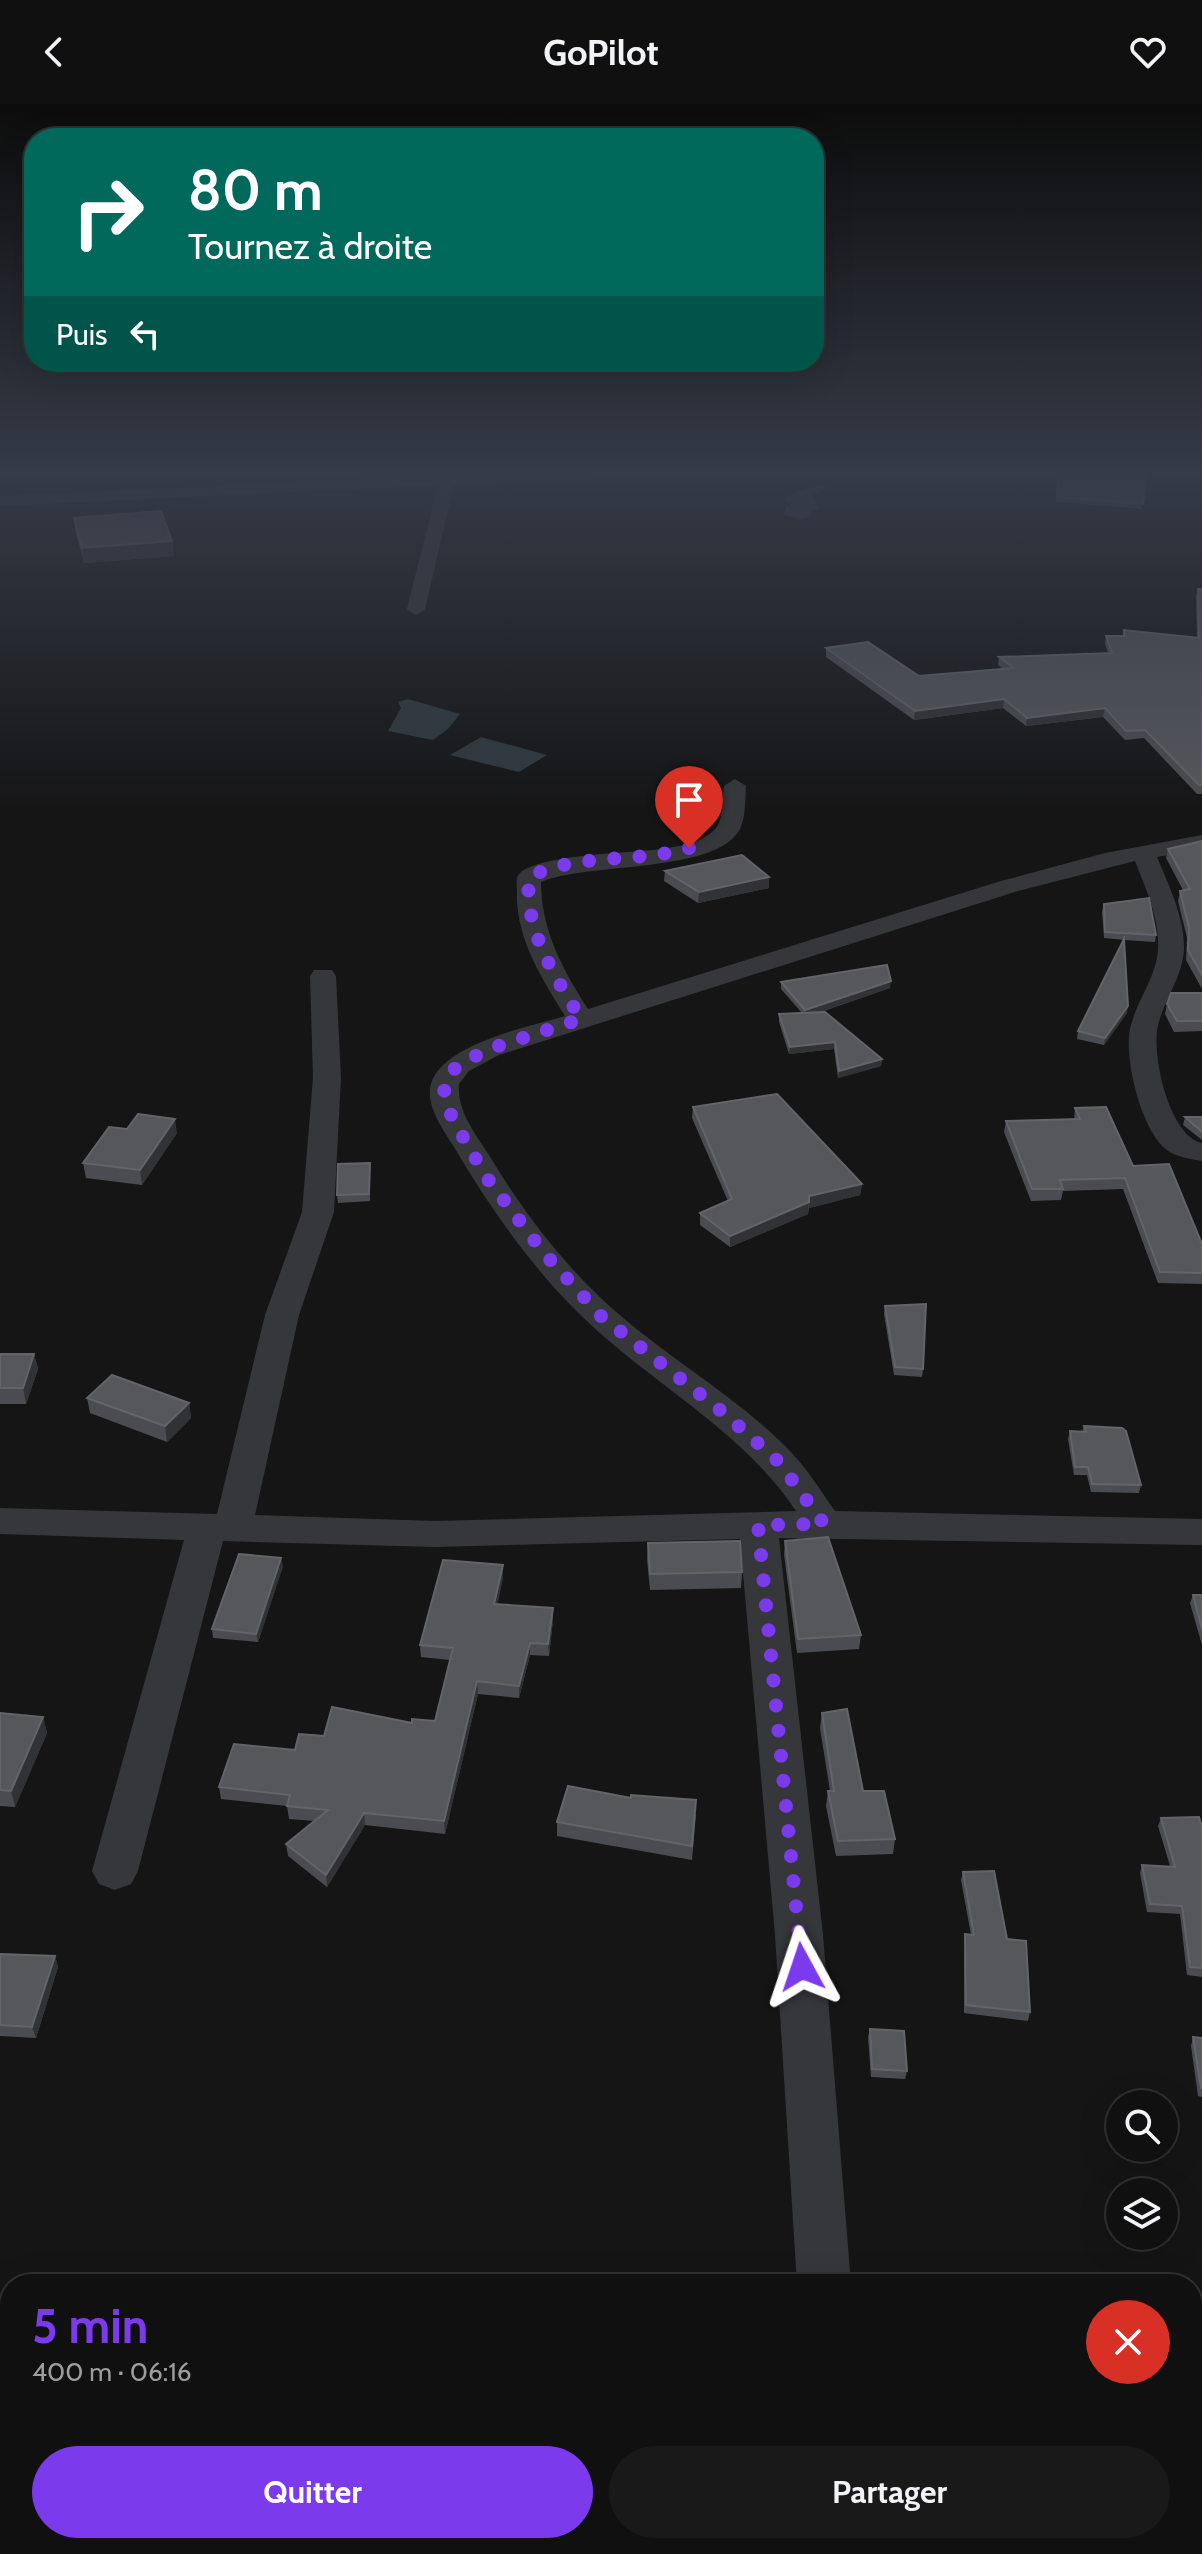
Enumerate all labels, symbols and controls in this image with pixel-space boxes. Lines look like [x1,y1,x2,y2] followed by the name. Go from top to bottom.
[32,30,76,74] icon: back
[543,30,659,74] text: GoPilot
[1126,30,1170,74] icon: heart
[188,156,323,224] text: 80 m
[56,160,160,264] icon: right
[188,224,432,268] text: Tournez à droite
[123,312,167,356] icon: left
[56,316,107,353] text: Puis
[655,766,723,848] pin
[667,778,711,822] icon: arrive
[760,1925,844,2009] position arrow
[1106,2090,1178,2250] map controls
[1106,2090,1178,2162] button: search
[1106,2178,1178,2250] button: layers
[32,2297,148,2355] text: 5 min
[1086,2300,1170,2384] button: close
[32,2356,191,2388] text: 400 m · 06:16
[32,2446,593,2538] button: Quitter
[609,2446,1170,2538] button: Partager

